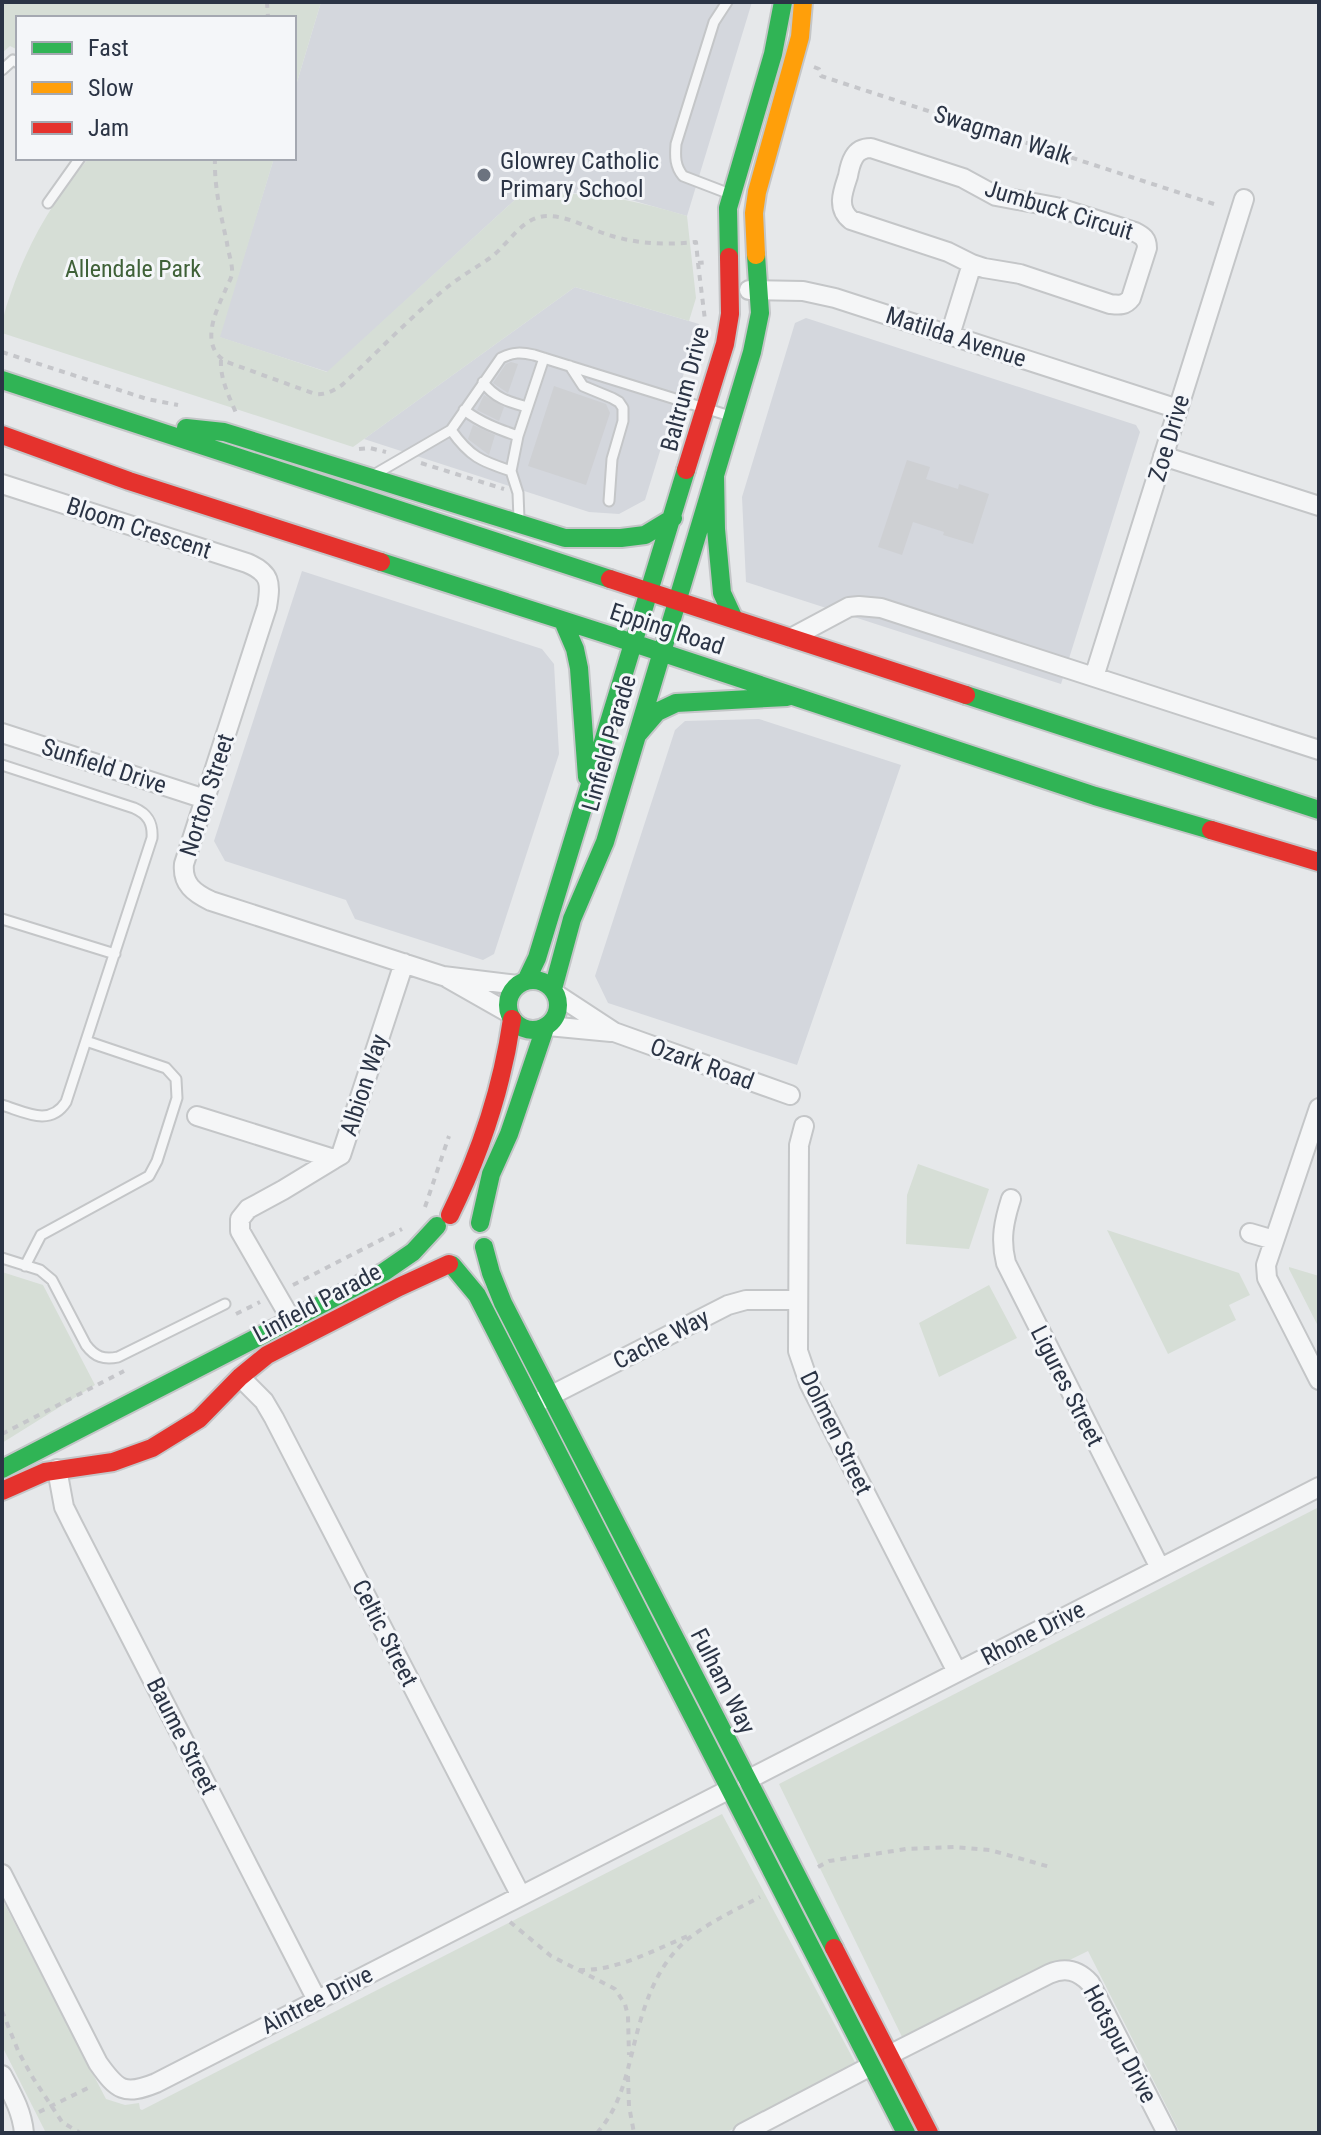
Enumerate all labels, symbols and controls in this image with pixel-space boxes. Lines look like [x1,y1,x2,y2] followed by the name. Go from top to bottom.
[16,16,296,160] legend
[88,34,129,62] text: Fast
[88,74,134,102] text: Slow
[930,99,1076,171] street label: Swagman Walk
[88,114,129,142] text: Jam
[500,147,659,203] place label: Glowrey Catholic Primary School
[475,166,493,184] marker: Glowrey Catholic Primary School
[981,174,1137,246] street label: Jumbuck Circuit
[65,255,201,283] park label: Allendale Park
[882,301,1030,373] street label: Matilda Avenue
[655,324,715,454] street label: Baltrum Drive
[1143,391,1195,485] street label: Zoe Drive
[63,491,215,565] street label: Bloom Crescent
[606,597,728,661] street label: Epping Road
[576,672,642,814] street label: Linfield Parade
[174,730,240,860] street label: Norton Street
[38,733,170,799] street label: Sunfield Drive
[334,1031,394,1139] street label: Albion Way
[646,1032,758,1096] street label: Ozark Road
[248,1258,386,1348] street label: Linfield Parade
[608,1303,714,1375] street label: Cache Way
[1025,1321,1109,1451] street label: Ligures Street
[794,1367,878,1499] street label: Dolmen Street
[346,1575,424,1691] street label: Celtic Street
[976,1595,1090,1671] street label: Rhone Drive
[685,1624,761,1738] street label: Fulham Way
[141,1673,223,1799] street label: Baume Street
[257,1960,377,2040] street label: Aintree Drive
[1077,1980,1163,2108] street label: Hotspur Drive

